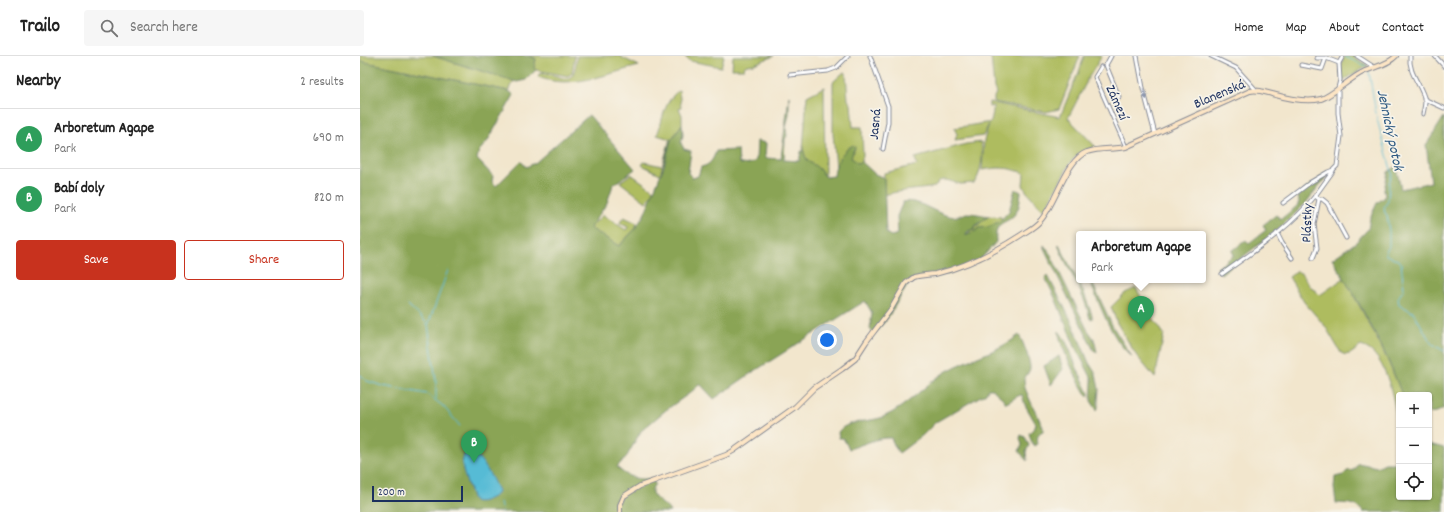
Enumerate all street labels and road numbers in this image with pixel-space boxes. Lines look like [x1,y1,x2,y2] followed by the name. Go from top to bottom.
[1191,75,1249,115] street label: Blanenská
[1100,82,1133,125] street label: Zámezí
[865,108,887,140] street label: Jasná
[1297,203,1319,243] street label: Plástky

